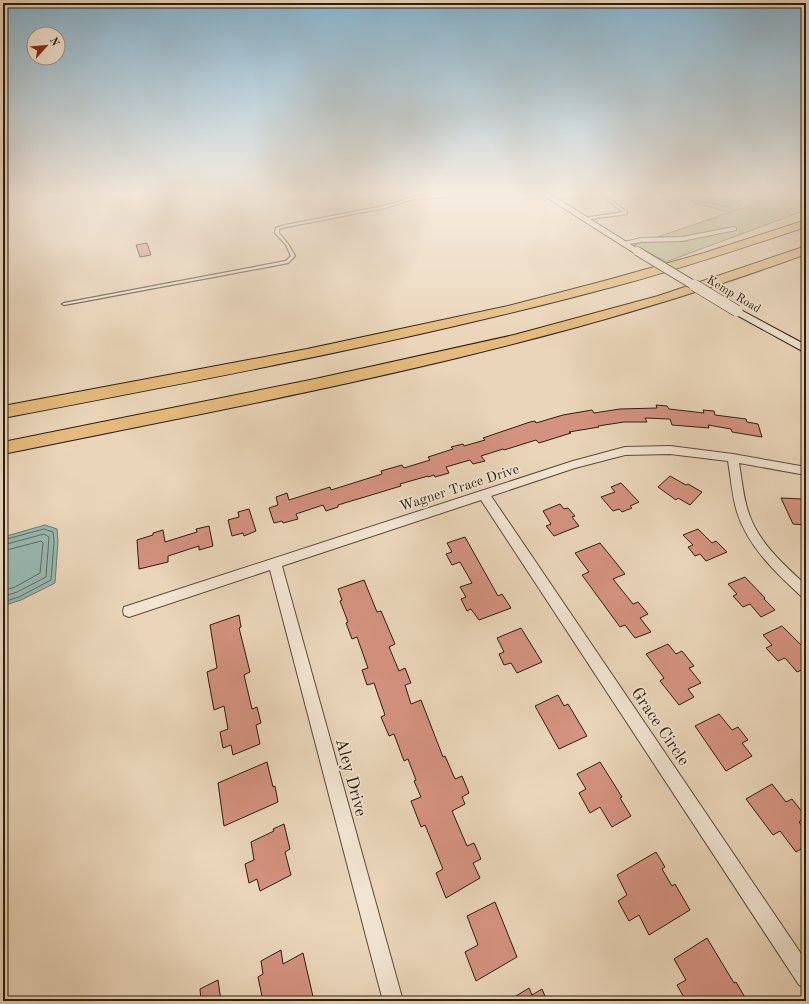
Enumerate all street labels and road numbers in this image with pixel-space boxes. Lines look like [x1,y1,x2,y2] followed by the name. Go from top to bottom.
[704,274,762,316] street label: Kemp Road
[398,462,521,514] street label: Wagner Trace Drive
[627,685,692,769] street label: Grace Circle
[332,737,369,818] street label: Aley Drive

